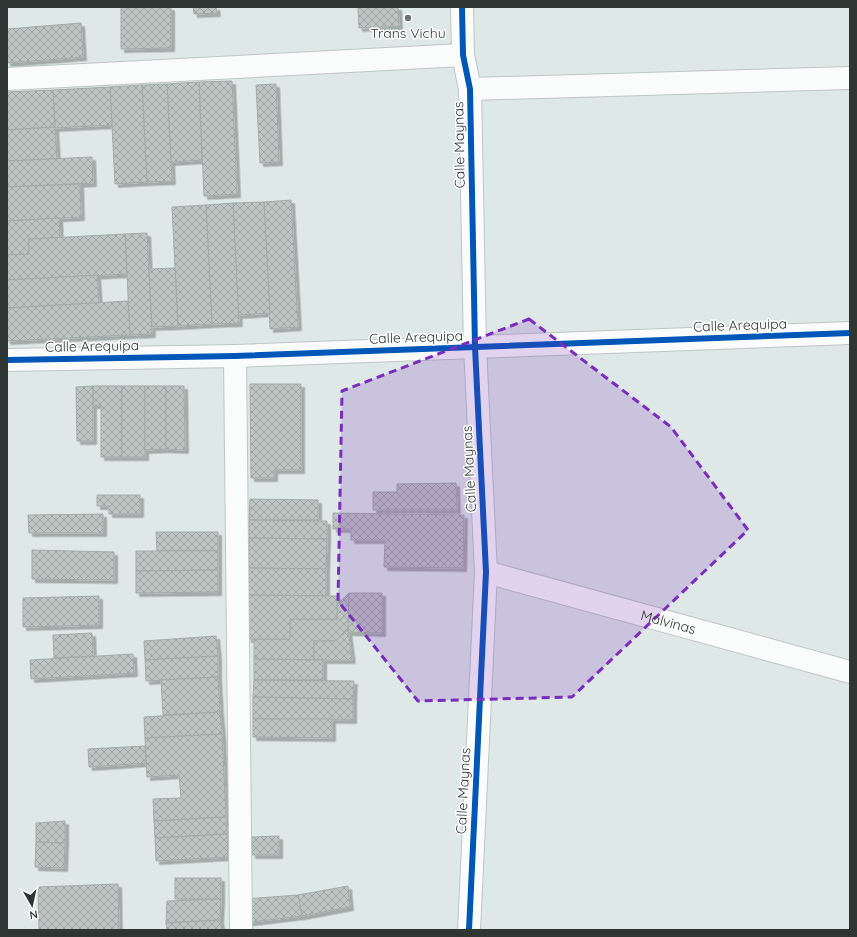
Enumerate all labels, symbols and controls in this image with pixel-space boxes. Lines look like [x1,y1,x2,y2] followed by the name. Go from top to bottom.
[403,13,413,23] marker: Trans Vichu
[370,24,446,42] place label: Trans Vichu
[449,101,469,189] street label: Calle Maynas
[693,314,787,336] street label: Calle Arequipa
[369,326,463,348] street label: Calle Arequipa
[45,336,139,356] street label: Calle Arequipa
[458,425,480,513] street label: Calle Maynas
[639,606,698,638] street label: Malvinas
[452,747,474,835] street label: Calle Maynas
[12,885,52,925] north arrow
[28,907,39,922] text: N

